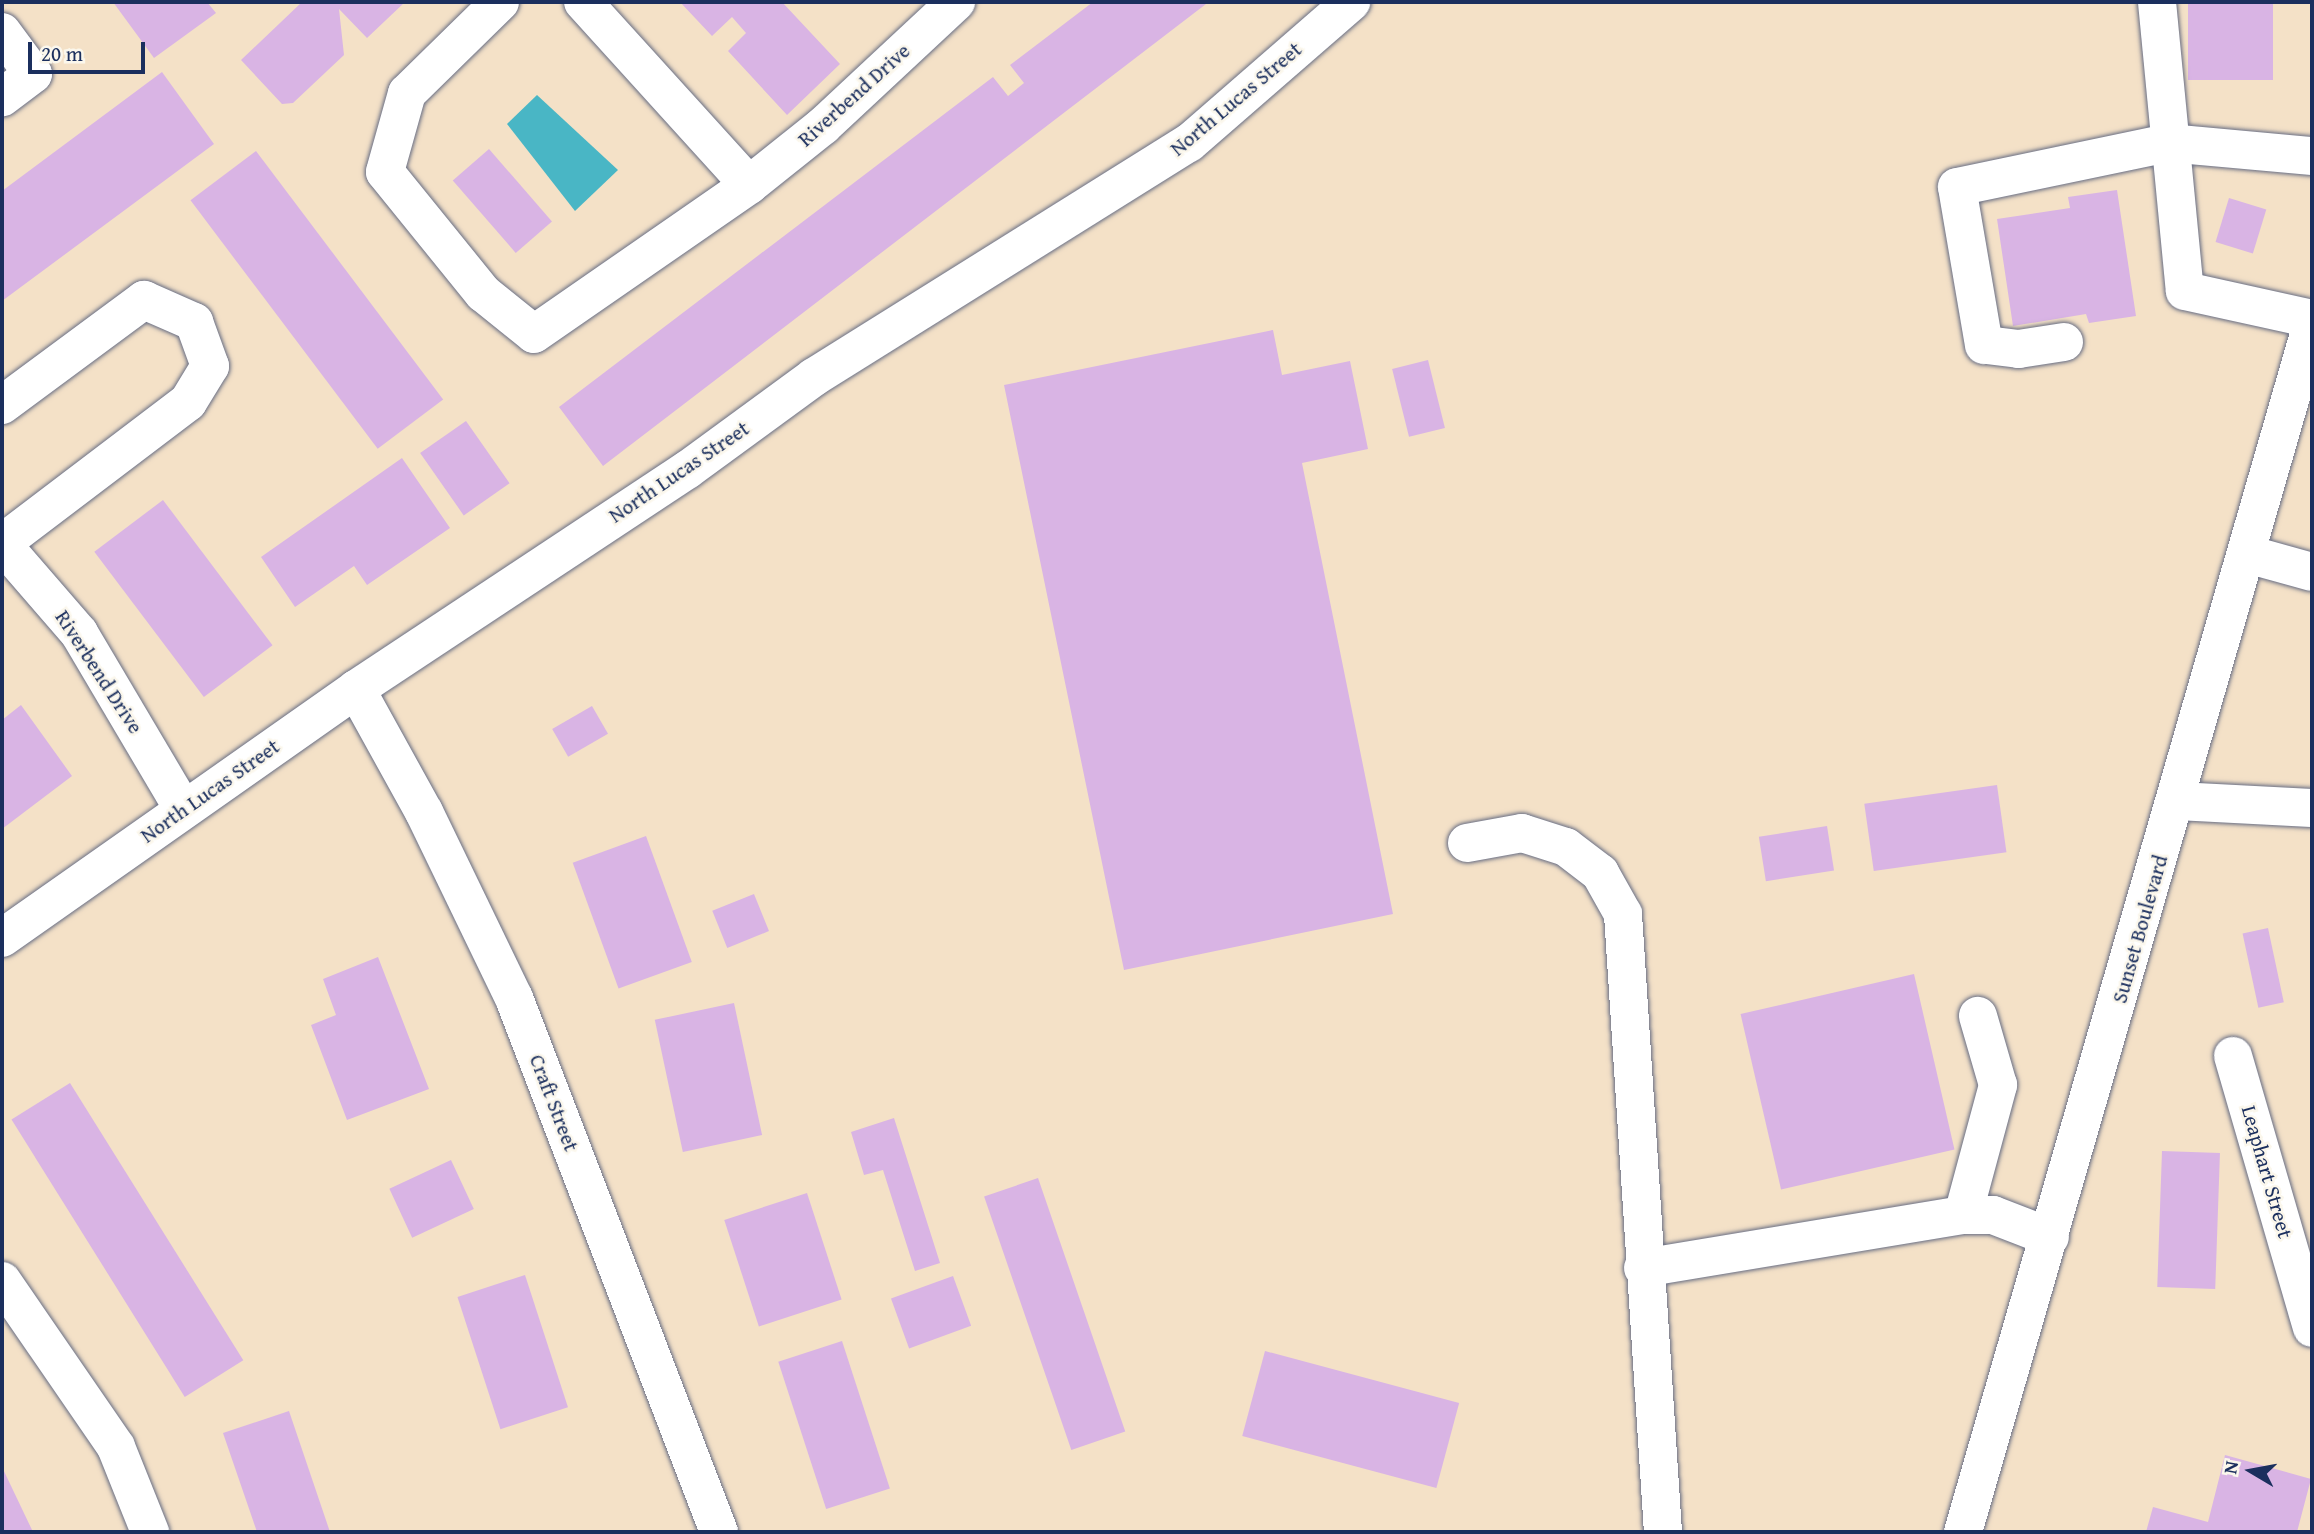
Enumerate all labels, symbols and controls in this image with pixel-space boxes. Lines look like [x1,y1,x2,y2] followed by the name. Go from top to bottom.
[32,28,149,72] scale bar
[1165,37,1307,161] street label: North Lucas Street
[41,38,83,69] text: 20 m
[793,38,915,152] street label: Riverbend Drive
[604,416,754,528] street label: North Lucas Street
[50,606,148,738] street label: Riverbend Drive
[136,734,284,848] street label: North Lucas Street
[2107,852,2173,1006] street label: Sunset Boulevard
[524,1051,584,1155] street label: Craft Street
[2236,1103,2298,1241] street label: Leaphart Street
[2216,1436,2286,1506] north arrow
[2215,1459,2245,1476] text: N

